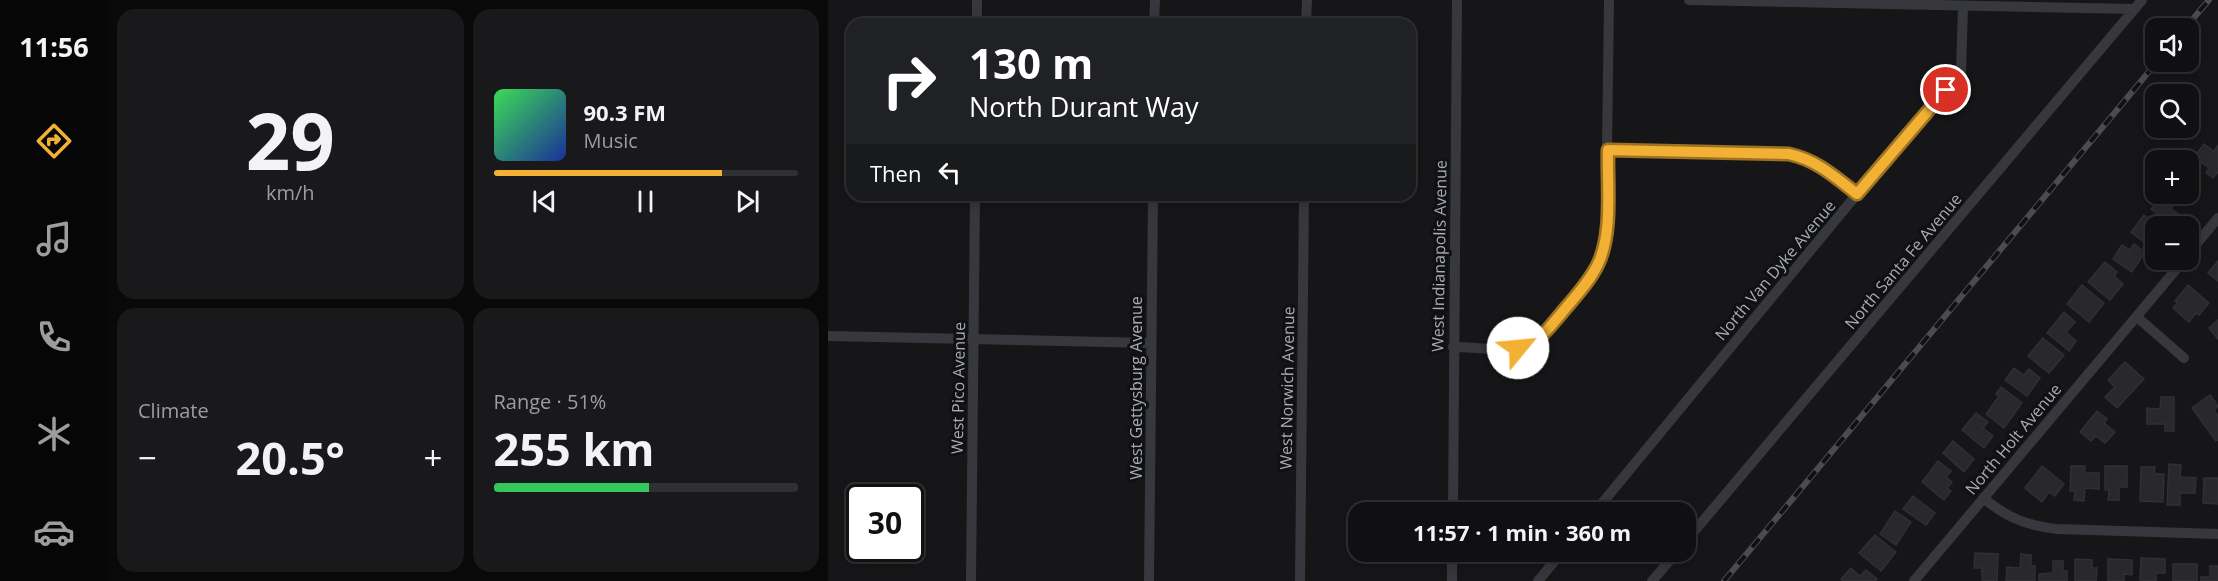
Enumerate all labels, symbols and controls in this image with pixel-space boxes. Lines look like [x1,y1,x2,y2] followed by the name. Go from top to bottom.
[2145,18,2199,270] map controls
[2145,18,2199,72] button: sound
[19,28,89,65] text: 11:56
[969,34,1093,91] text: 130 m
[870,42,948,120] icon: right
[1920,64,1971,115] pin
[1929,73,1962,106] icon: arrive
[2145,84,2199,138] button: search
[246,87,335,193] text: 29
[969,88,1199,125] text: North Durant Way
[584,97,666,127] text: 90.3 FM
[33,120,75,162] icon: directions
[584,127,638,154] text: Music
[2145,150,2199,204] button: +
[933,156,966,189] icon: left
[870,158,921,188] text: Then
[1426,160,1452,352] street label: West Indianapolis Avenue
[266,179,315,206] text: km/h
[528,185,561,218] icon: previous
[629,185,662,218] icon: pause
[731,185,764,218] icon: next
[1840,188,1966,334] street label: North Santa Fe Avenue
[1710,195,1840,345] street label: North Van Dyke Avenue
[2145,216,2199,270] button: −
[33,218,75,260] icon: music
[1125,296,1147,480] street label: West Gettysburg Avenue
[1275,306,1299,470] street label: West Norwich Avenue
[33,316,75,358] icon: phone
[1486,316,1550,380] position arrow
[946,322,970,454] street label: West Pico Avenue
[1960,379,2066,499] street label: North Holt Avenue
[494,388,606,415] text: Range · 51%
[138,397,209,424] text: Climate
[33,413,75,455] icon: climate
[494,418,654,479] text: 255 km
[236,427,345,488] text: 20.5°
[138,435,157,480] text: −
[424,435,442,480] text: +
[846,484,924,562] speed limit sign: 30
[33,511,75,553] icon: car
[1413,517,1631,547] text: 11:57 · 1 min · 360 m

